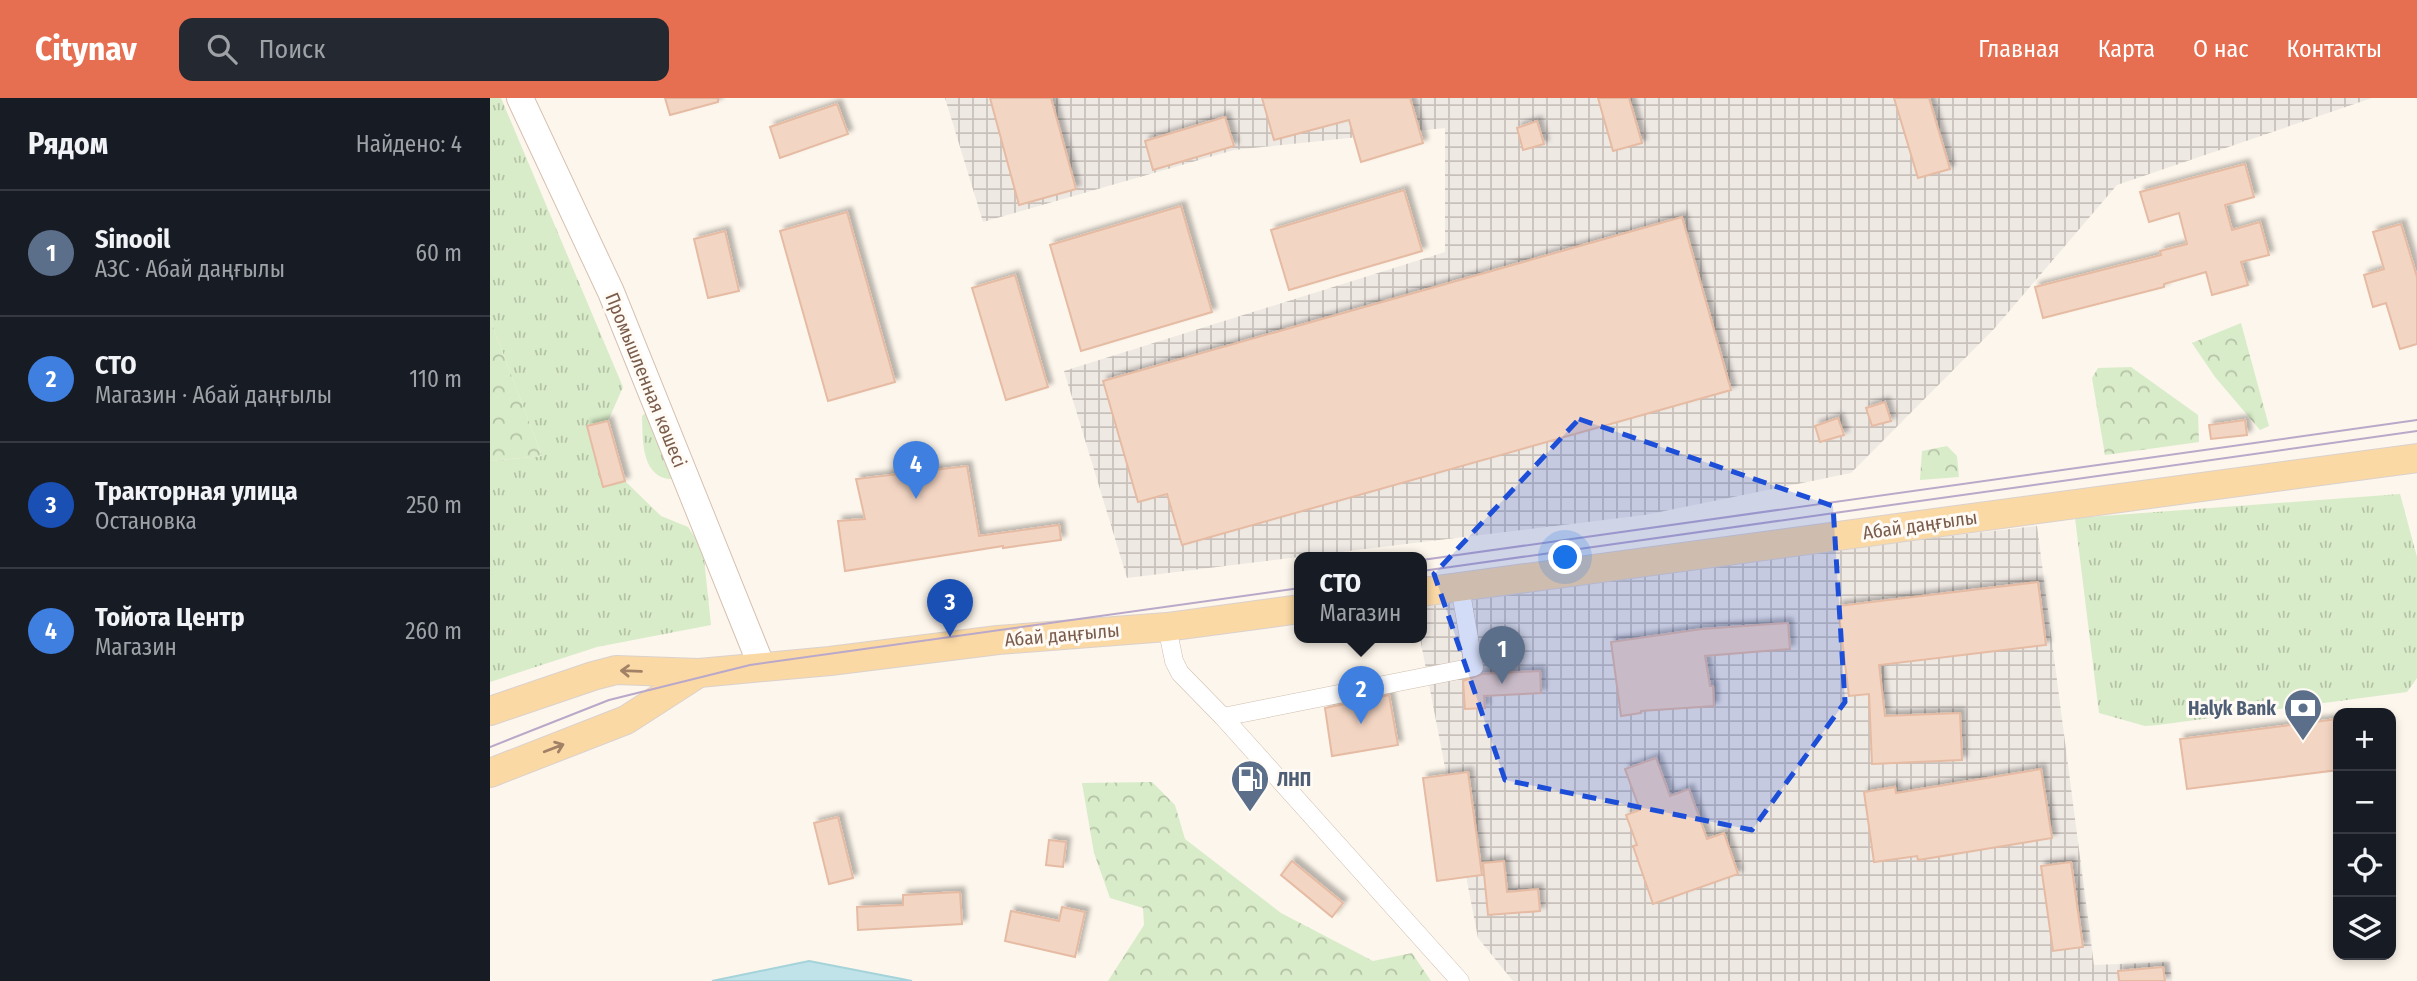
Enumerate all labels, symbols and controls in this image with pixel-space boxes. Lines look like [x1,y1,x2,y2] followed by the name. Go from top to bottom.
[179,18,669,81] search box
[35,29,137,69] text: Citynav
[203,30,241,68] icon: search
[259,34,325,65] text: Поиск
[1978,35,2060,63] text: Главная
[2098,35,2155,63] text: Карта
[2193,35,2248,63] text: О нас
[2286,35,2382,63] text: Контакты
[28,126,108,162] text: Рядом
[356,130,462,158] text: Найдено: 4
[95,224,170,255] text: Sinooil
[46,239,56,267] text: 1
[416,239,462,267] text: 60 m
[95,255,285,283] text: АЗС · Абай даңғылы
[600,289,692,471] street label: Промышленная көшесі
[95,350,137,381] text: СТО
[46,365,56,393] text: 2
[409,365,462,393] text: 110 m
[95,381,332,409] text: Магазин · Абай даңғылы
[893,441,939,499] pin: 4
[95,476,298,507] text: Тракторная улица
[46,491,56,519] text: 3
[406,491,462,519] text: 250 m
[1861,506,1979,544] street label: Абай даңғылы
[95,507,197,535] text: Остановка
[1548,540,1582,574] your location
[1294,552,1427,643] popup
[1320,568,1361,599] text: СТО
[927,579,973,637] pin: 3
[1320,599,1401,627] text: Магазин
[95,602,245,633] text: Тойота Центр
[45,617,57,645] text: 4
[405,617,462,645] text: 260 m
[1004,619,1120,651] street label: Абай даңғылы
[1479,626,1525,684] pin: 1
[95,633,177,661] text: Магазин
[620,664,643,677] one-way arrow
[1338,666,1384,724] pin: 2
[2282,687,2324,742] bank icon: Halyk Bank
[2188,697,2276,720] place label: Halyk Bank
[2333,708,2396,960] map controls
[2333,708,2396,771] button: +
[542,741,564,753] one-way arrow
[1229,758,1271,813] fuel station icon: ЛНП
[1277,768,1311,791] place label: ЛНП
[2333,771,2396,834] button: −
[2333,834,2396,897] button: locate
[2333,897,2396,960] button: layers

